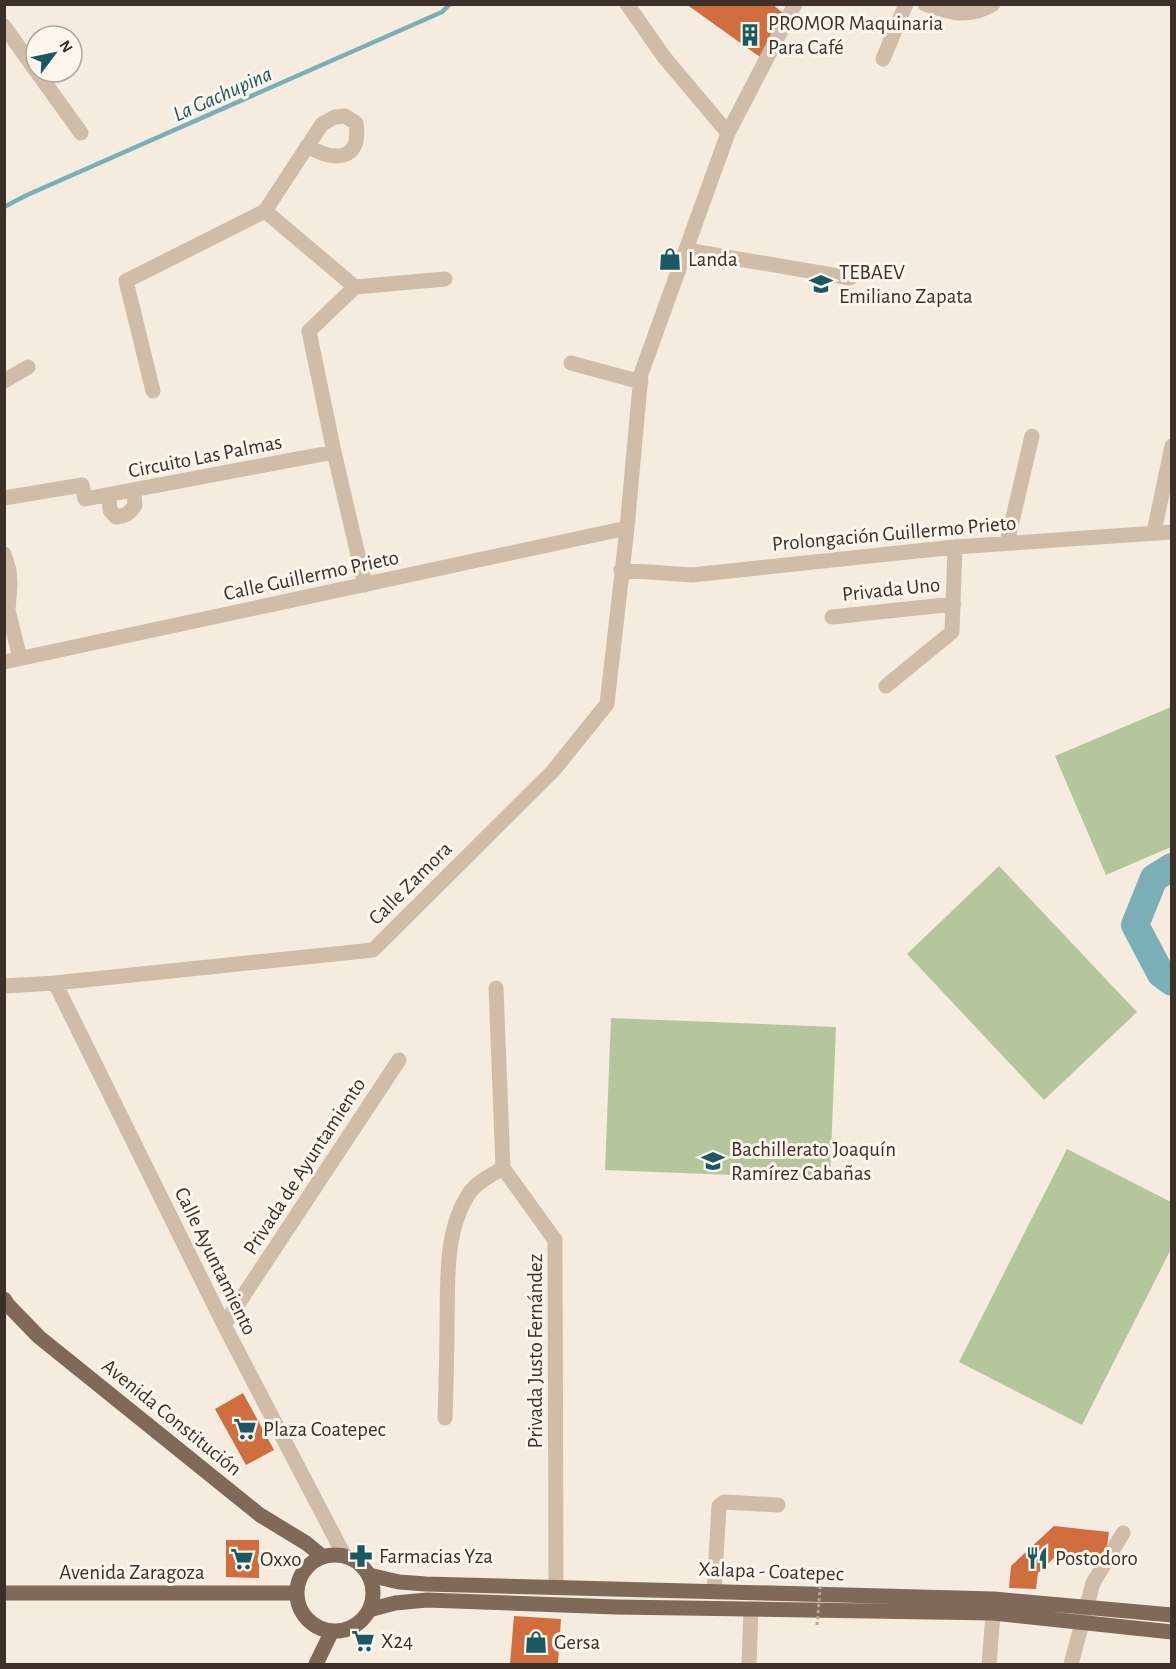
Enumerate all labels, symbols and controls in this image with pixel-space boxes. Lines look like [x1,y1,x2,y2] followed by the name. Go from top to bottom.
[768,13,943,58] place label: PROMOR Maquinaria Para Café
[737,22,763,48] building icon: PROMOR Maquinaria Para Café
[24,24,84,84] north arrow
[56,38,76,56] text: N
[170,62,276,126] water label: La Gachupina
[657,246,683,272] shop icon: Landa
[688,249,738,270] place label: Landa
[839,262,973,307] place label: TEBAEV Emiliano Zapata
[808,271,834,297] school or university icon: TEBAEV Emiliano Zapata
[127,431,284,482] street label: Circuito Las Palmas
[771,512,1017,555] street label: Prolongación Guillermo Prieto
[222,547,401,604] street label: Calle Guillermo Prieto
[841,574,941,605] street label: Privada Uno
[365,838,456,929] street label: Calle Zamora
[239,1074,369,1258] street label: Privada de Ayuntamiento
[731,1139,896,1184] place label: Bachillerato Joaquín Ramírez Cabañas
[700,1148,726,1174] school or university icon: Bachillerato Joaquín Ramírez Cabañas
[171,1184,260,1338] street label: Calle Ayuntamiento
[525,1254,546,1448] street label: Privada Justo Fernández
[98,1355,245,1480] street label: Avenida Constitución
[232,1416,258,1442] supermarket icon: Plaza Coatepec
[263,1419,386,1440] place label: Plaza Coatepec
[348,1543,374,1569] pharmacy icon: Farmacias Yza
[1024,1545,1050,1571] restaurant icon: Postodoro
[229,1546,255,1572] supermarket icon: Oxxo
[379,1546,493,1567] place label: Farmacias Yza
[1055,1548,1138,1569] place label: Postodoro
[260,1549,302,1570] place label: Oxxo
[698,1558,844,1585] street label: Xalapa - Coatepec
[59,1562,205,1583] street label: Avenida Zaragoza
[350,1628,376,1654] supermarket icon: X24
[523,1629,549,1655] shop icon: Gersa
[381,1631,413,1652] place label: X24
[554,1632,600,1653] place label: Gersa

